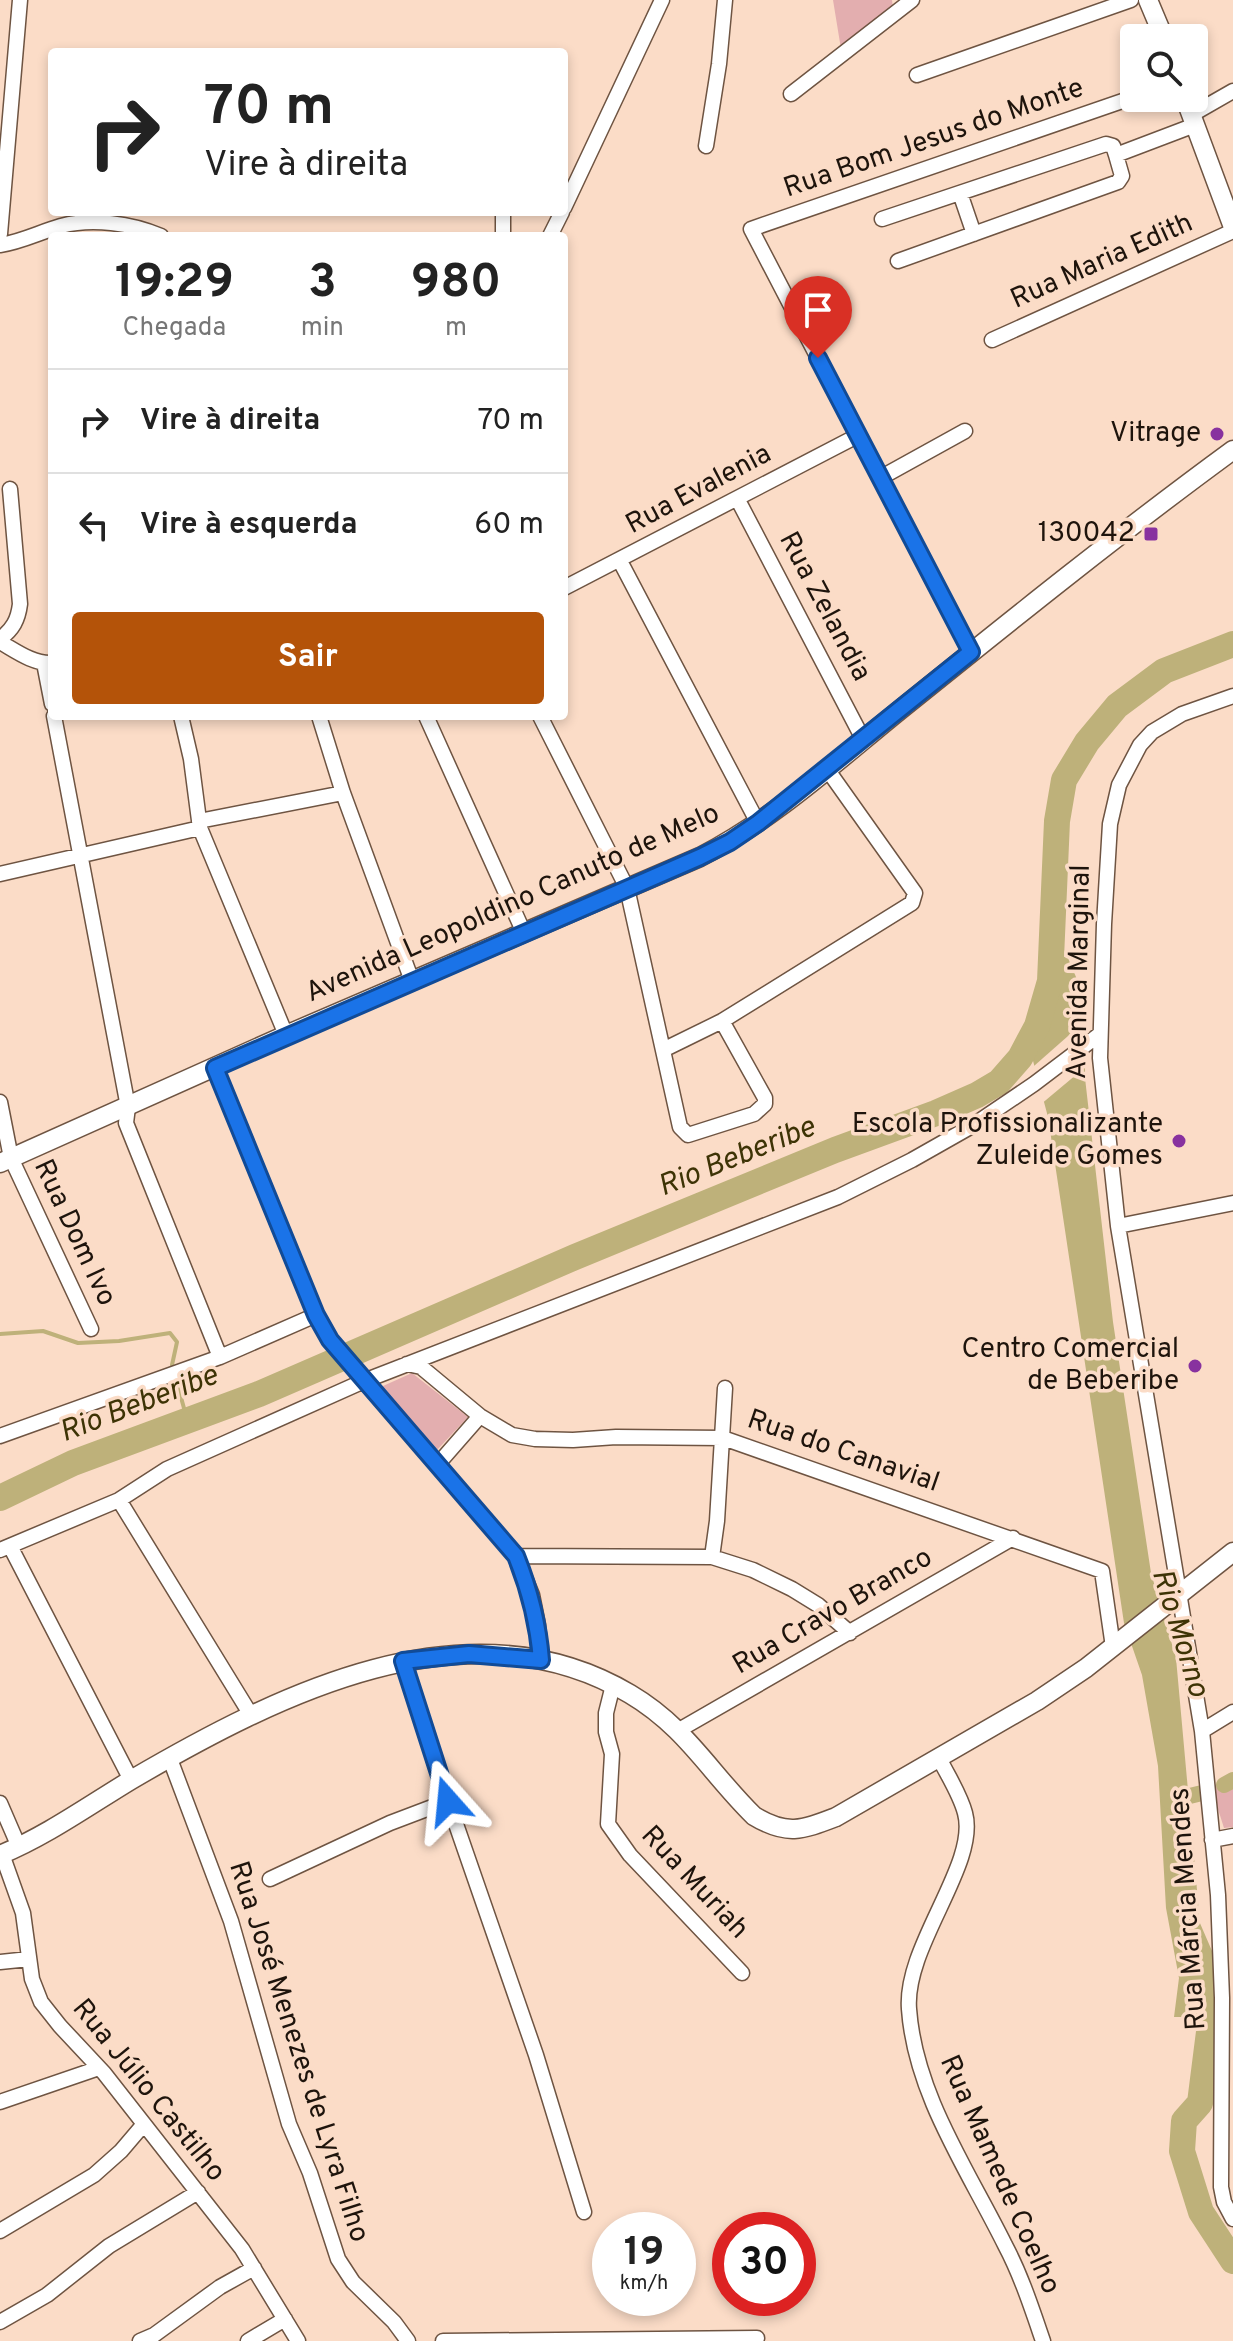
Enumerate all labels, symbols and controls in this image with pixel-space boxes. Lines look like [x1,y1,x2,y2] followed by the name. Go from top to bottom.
[1120,24,1208,112] map controls
[1120,24,1208,112] button: search
[779,71,1089,207] street label: Rua Bom Jesus do Monte
[204,74,334,144] text: 70 m
[72,80,176,184] icon: right
[204,143,408,189] text: Vire à direita
[1005,206,1199,318] street label: Rua Maria Edith
[115,254,234,314] text: 19:29
[308,254,337,314] text: 3
[411,254,501,314] text: 980
[784,276,852,358] pin
[796,288,840,332] icon: arrive
[123,312,226,345] text: Chegada
[301,312,344,345] text: min
[445,312,467,345] text: m
[72,399,116,443] icon: right
[140,403,320,440] text: Vire à direita
[478,403,544,440] text: 70 m
[1110,416,1201,452] place label: Vitrage
[1208,425,1226,443] marker: Vitrage
[620,437,778,543] street label: Rua Evalenia
[72,503,116,547] icon: left
[140,507,357,544] text: Vire à esquerda
[474,507,544,544] text: 60 m
[1038,516,1135,552] place label: 130042
[1142,525,1160,543] marker: 130042
[770,526,878,688] street label: Rua Zelandia
[72,612,544,704] button: Sair
[300,796,726,1012] street label: Avenida Leopoldino Canuto de Melo
[1060,864,1100,1080] street label: Avenida Marginal
[852,1107,1163,1175] place label: Escola Profissionalizante Zuleide Gomes
[653,1109,822,1206] water label: Rio Beberibe
[1170,1132,1188,1150] marker: Escola Profissionalizante Zuleide Gomes
[24,1154,124,1312] street label: Rua Dom Ivo
[962,1332,1179,1400] place label: Centro Comercial de Beberibe
[1186,1357,1204,1375] marker: Centro Comercial de Beberibe
[55,1358,224,1452] water label: Rio Beberibe
[742,1402,944,1502] street label: Rua do Canavial
[727,1540,939,1684] street label: Rua Cravo Branco
[1142,1565,1216,1701] water label: Rio Morno
[406,1759,490,1843] position arrow
[1163,1787,1215,2031] street label: Rua Márcia Mendes
[632,1819,756,1947] street label: Rua Muriah
[219,1857,377,2247] street label: Rua José Menezes de Lyra Filho
[63,1992,233,2190] street label: Rua Júlio Castilho
[930,2050,1068,2300] street label: Rua Mamede Coelho
[712,2212,816,2316] speed limit sign: 30
[624,2229,664,2279] text: 19
[620,2271,668,2297] text: km/h

